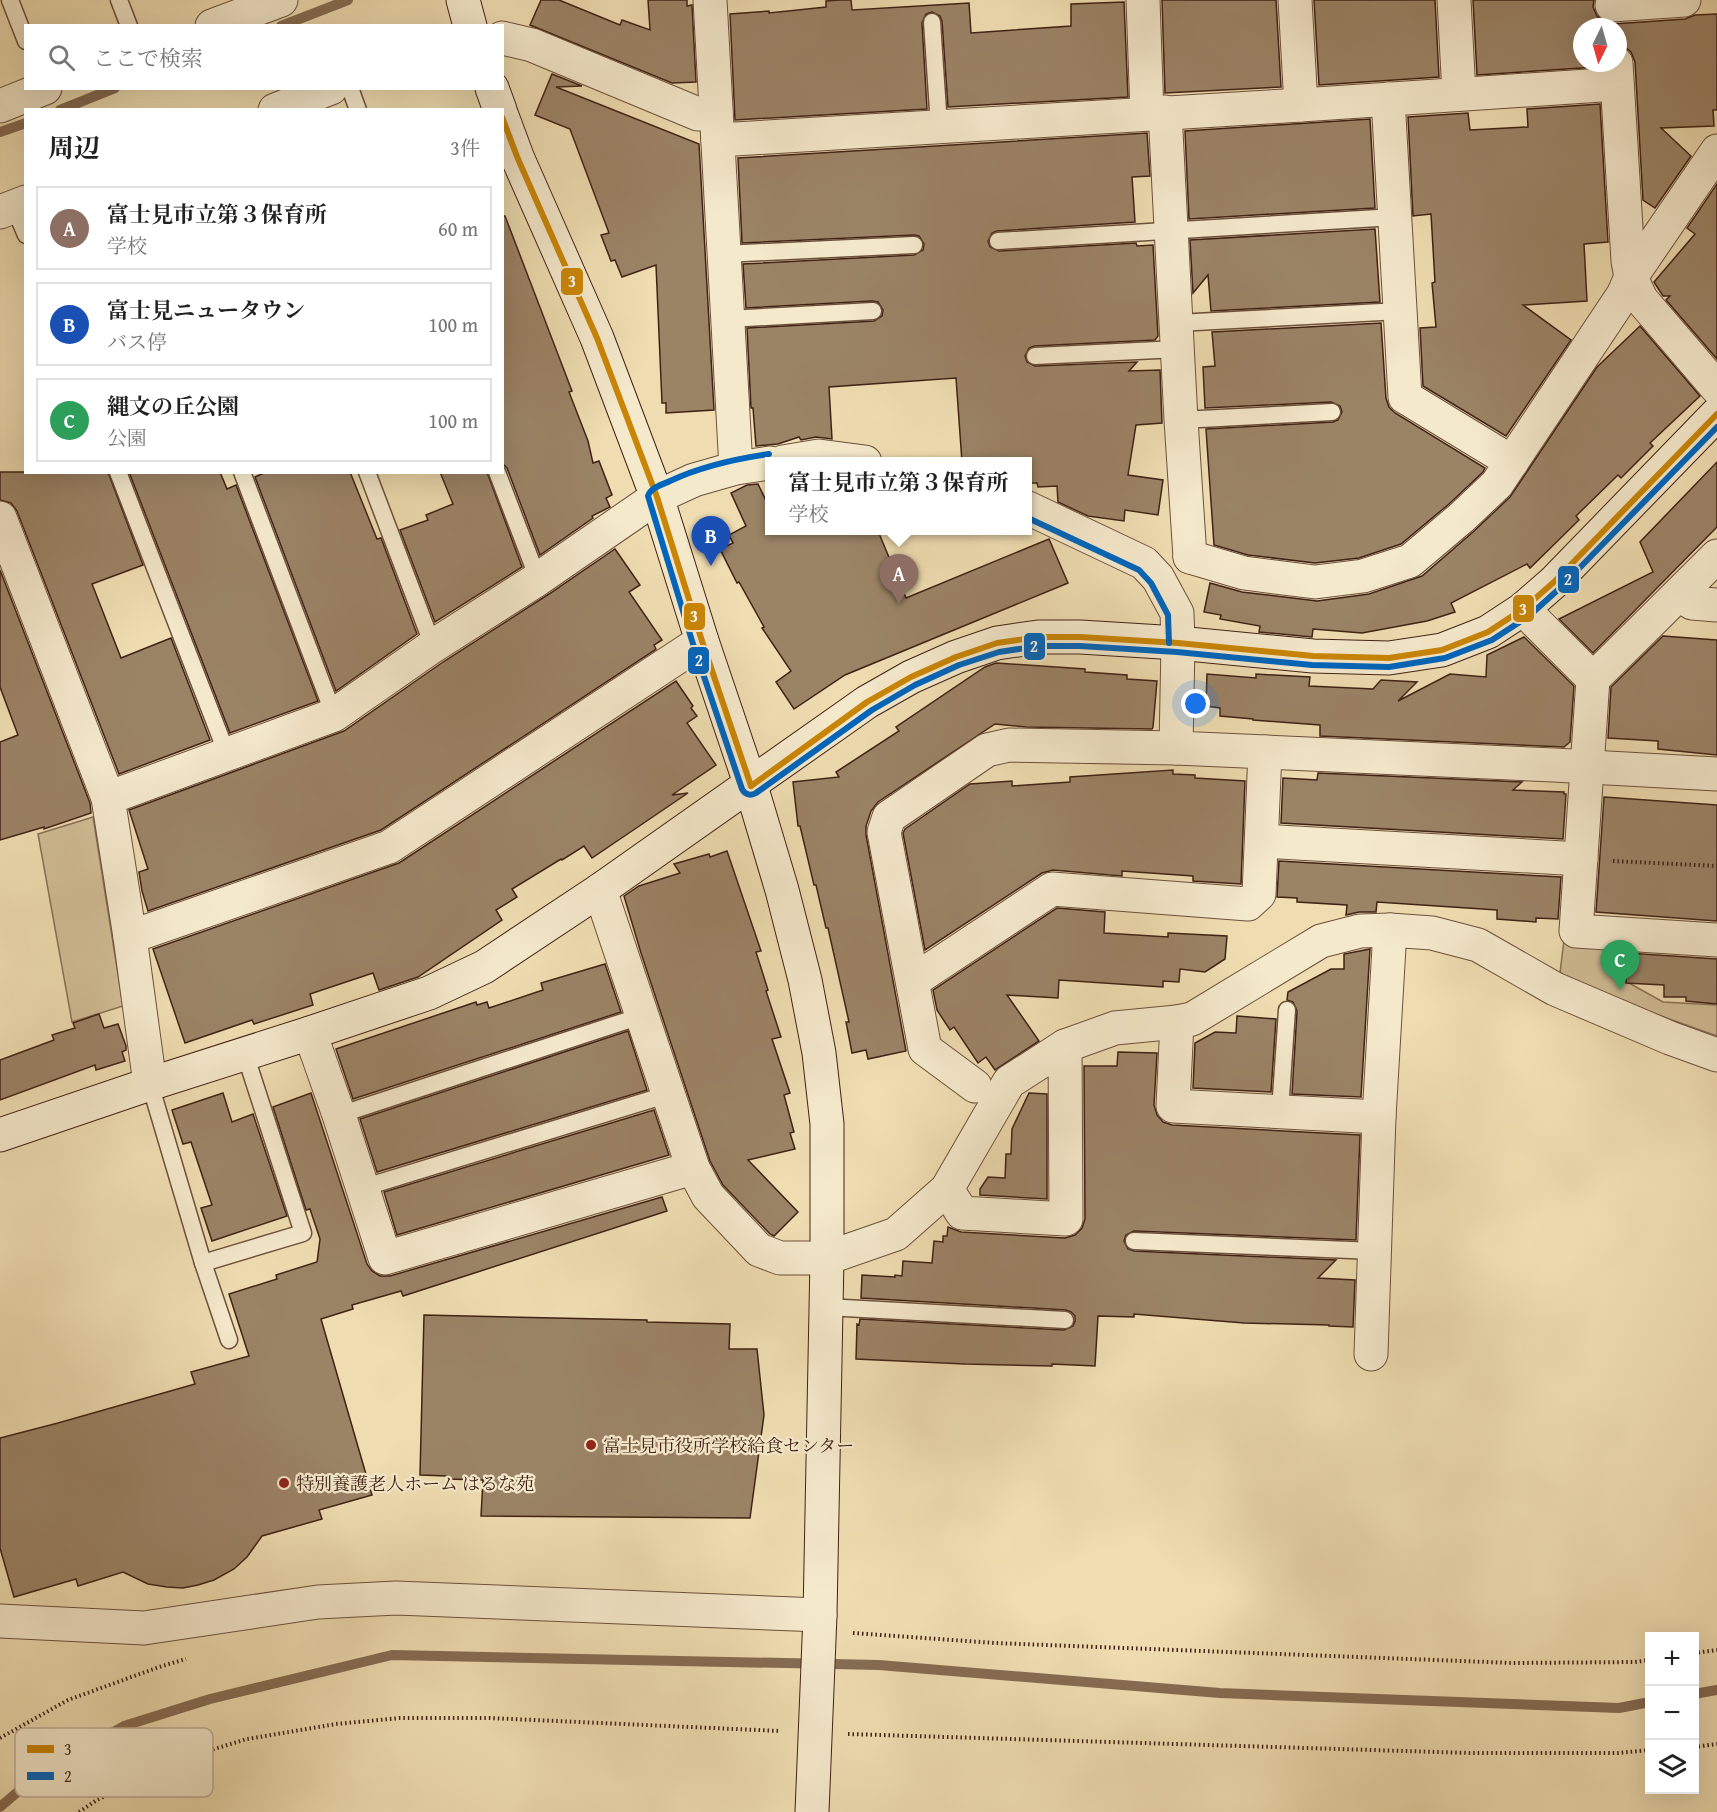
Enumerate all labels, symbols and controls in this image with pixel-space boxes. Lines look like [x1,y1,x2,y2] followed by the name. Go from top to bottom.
[1573,18,1627,72] north arrow
[24,24,504,90] search box
[45,41,78,74] icon: search
[93,42,203,74] text: ここで検索
[48,128,100,167] text: 周辺
[450,133,480,162] text: 3件
[107,198,327,230] text: 富士見市立第３保育所
[63,214,76,243] text: A
[438,214,478,243] text: 60 m
[107,231,147,260] text: 学校
[560,267,584,296] line badge: 3
[568,269,576,293] text: 3
[107,294,305,326] text: 富士見ニュータウン
[63,310,76,339] text: B
[428,310,478,339] text: 100 m
[107,327,167,356] text: バス停
[107,390,239,422] text: 縄文の丘公園
[64,406,75,435] text: C
[428,406,478,435] text: 100 m
[107,423,147,452] text: 公園
[765,457,1032,535] popup
[788,466,1009,498] text: 富士見市立第３保育所
[788,499,828,528] text: 学校
[692,516,730,566] pin: B
[880,554,918,604] pin: A
[1557,565,1580,594] line badge: 2
[1564,567,1572,591] text: 2
[1512,594,1535,623] line badge: 3
[1519,597,1527,621] text: 3
[683,602,706,631] line badge: 3
[690,604,698,628] text: 3
[1023,632,1046,661] line badge: 2
[1030,634,1038,658] text: 2
[687,646,710,675] line badge: 2
[695,648,703,672] text: 2
[1181,689,1210,718] your location
[1600,940,1640,990] pin: C
[603,1432,854,1459] place label: 富士見市役所学校給食センター
[584,1438,598,1452] marker: 富士見市役所学校給食センター
[296,1470,534,1497] place label: 特別養護老人ホーム はるな苑
[277,1476,291,1490] marker: 特別養護老人ホーム はるな苑
[1645,1632,1699,1794] map controls
[1645,1632,1699,1686] button: +
[1645,1686,1699,1740] button: −
[15,1728,213,1797] legend
[64,1737,72,1761] text: 3
[1645,1740,1699,1794] button: layers
[64,1764,72,1788] text: 2

